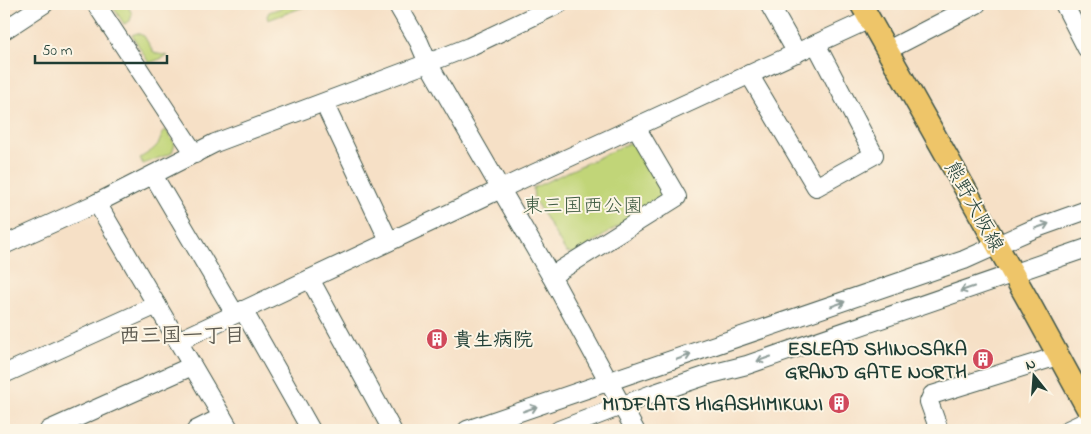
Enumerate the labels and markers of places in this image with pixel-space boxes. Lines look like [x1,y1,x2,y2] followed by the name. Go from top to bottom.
[425,327,449,351] building icon: 貴生病院
[453,327,533,356] place label: 貴生病院
[785,336,967,388] place label: ESLEAD SHINOSAKA GRAND GATE NORTH
[971,347,995,371] building icon: ESLEAD SHINOSAKA GRAND GATE NORTH
[602,391,823,420] place label: MIDFLATS HIGASHIMIKUNI
[827,391,851,415] building icon: MIDFLATS HIGASHIMIKUNI

